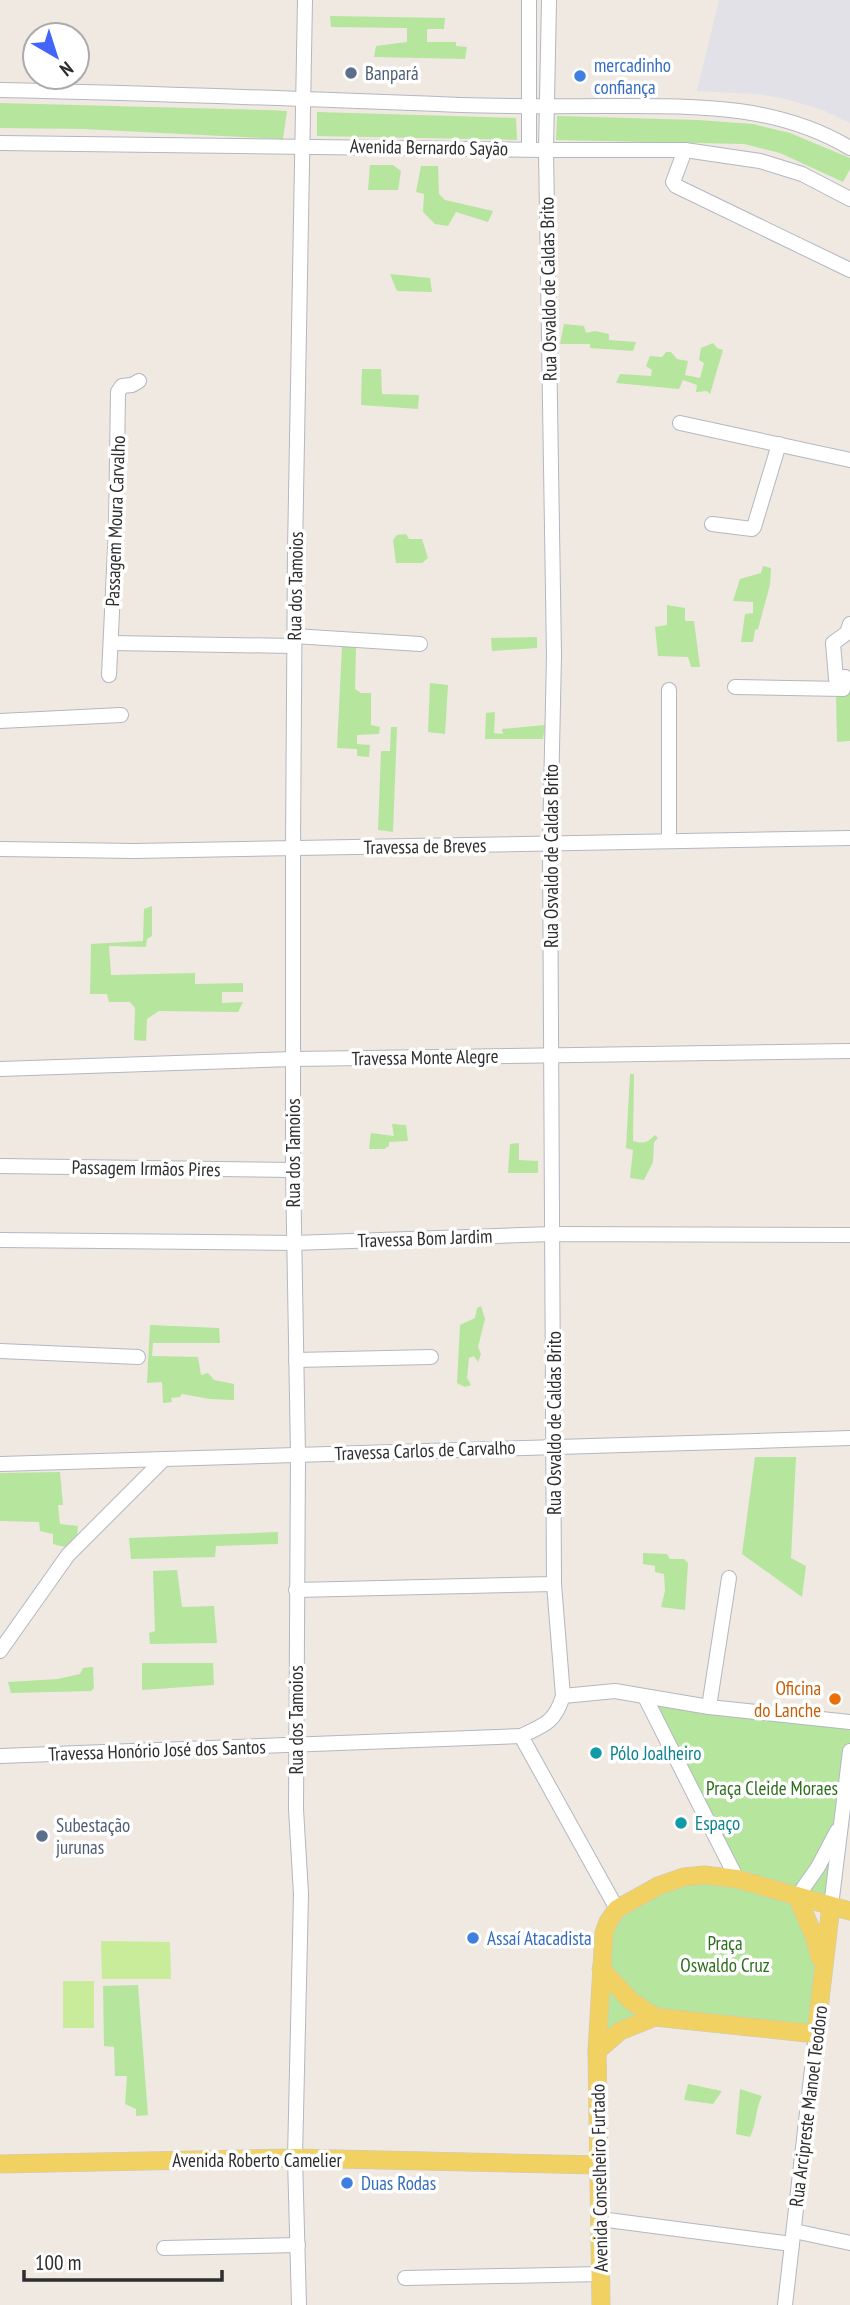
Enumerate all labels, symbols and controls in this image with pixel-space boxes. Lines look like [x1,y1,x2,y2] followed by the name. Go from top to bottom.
[21,21,91,91] north arrow
[594,53,671,99] place label: mercadinho confiança
[55,57,78,82] text: N
[365,61,419,85] place label: Banpará
[343,65,359,81] marker: Banpará
[572,68,588,84] marker: mercadinho confiança
[350,134,508,160] street label: Avenida Bernardo Sayão
[534,197,562,381] street label: Rua Osvaldo de Caldas Brito
[100,435,130,607] street label: Passagem Moura Carvalho
[282,531,308,641] street label: Rua dos Tamoios
[539,764,563,948] street label: Rua Osvaldo de Caldas Brito
[363,833,487,859] street label: Travessa de Breves
[351,1044,499,1070] street label: Travessa Monte Alegre
[281,1098,305,1208] street label: Rua dos Tamoios
[71,1155,221,1181] street label: Passagem Irmãos Pires
[357,1224,493,1252] street label: Travessa Bom Jardim
[542,1331,566,1515] street label: Rua Osvaldo de Caldas Brito
[334,1435,516,1465] street label: Travessa Carlos de Carvalho
[284,1665,308,1775] street label: Rua dos Tamoios
[754,1676,821,1722] place label: Oficina do Lanche
[827,1691,843,1707] marker: Oficina do Lanche
[48,1734,266,1766] street label: Travessa Honório José dos Santos
[610,1741,701,1765] place label: Pólo Joalheiro
[588,1745,604,1761] marker: Pólo Joalheiro
[706,1776,838,1800] park label: Praça Cleide Moraes
[695,1811,740,1835] place label: Espaço
[56,1813,130,1859] place label: Subestação jurunas
[673,1815,689,1831] marker: Espaço
[34,1828,50,1844] marker: Subestação jurunas
[487,1926,592,1950] place label: Assaí Atacadista
[465,1930,481,1946] marker: Assaí Atacadista
[680,1931,770,1977] park label: Praça Oswaldo Cruz
[784,2004,832,2208] street label: Rua Arcipreste Manoel Teodoro
[585,2084,613,2272] street label: Avenida Conselheiro Furtado
[172,2148,343,2172] street label: Avenida Roberto Camelier
[361,2171,436,2195] place label: Duas Rodas
[339,2175,355,2191] marker: Duas Rodas
[24,2238,222,2282] scale bar
[35,2249,81,2276] text: 100 m

